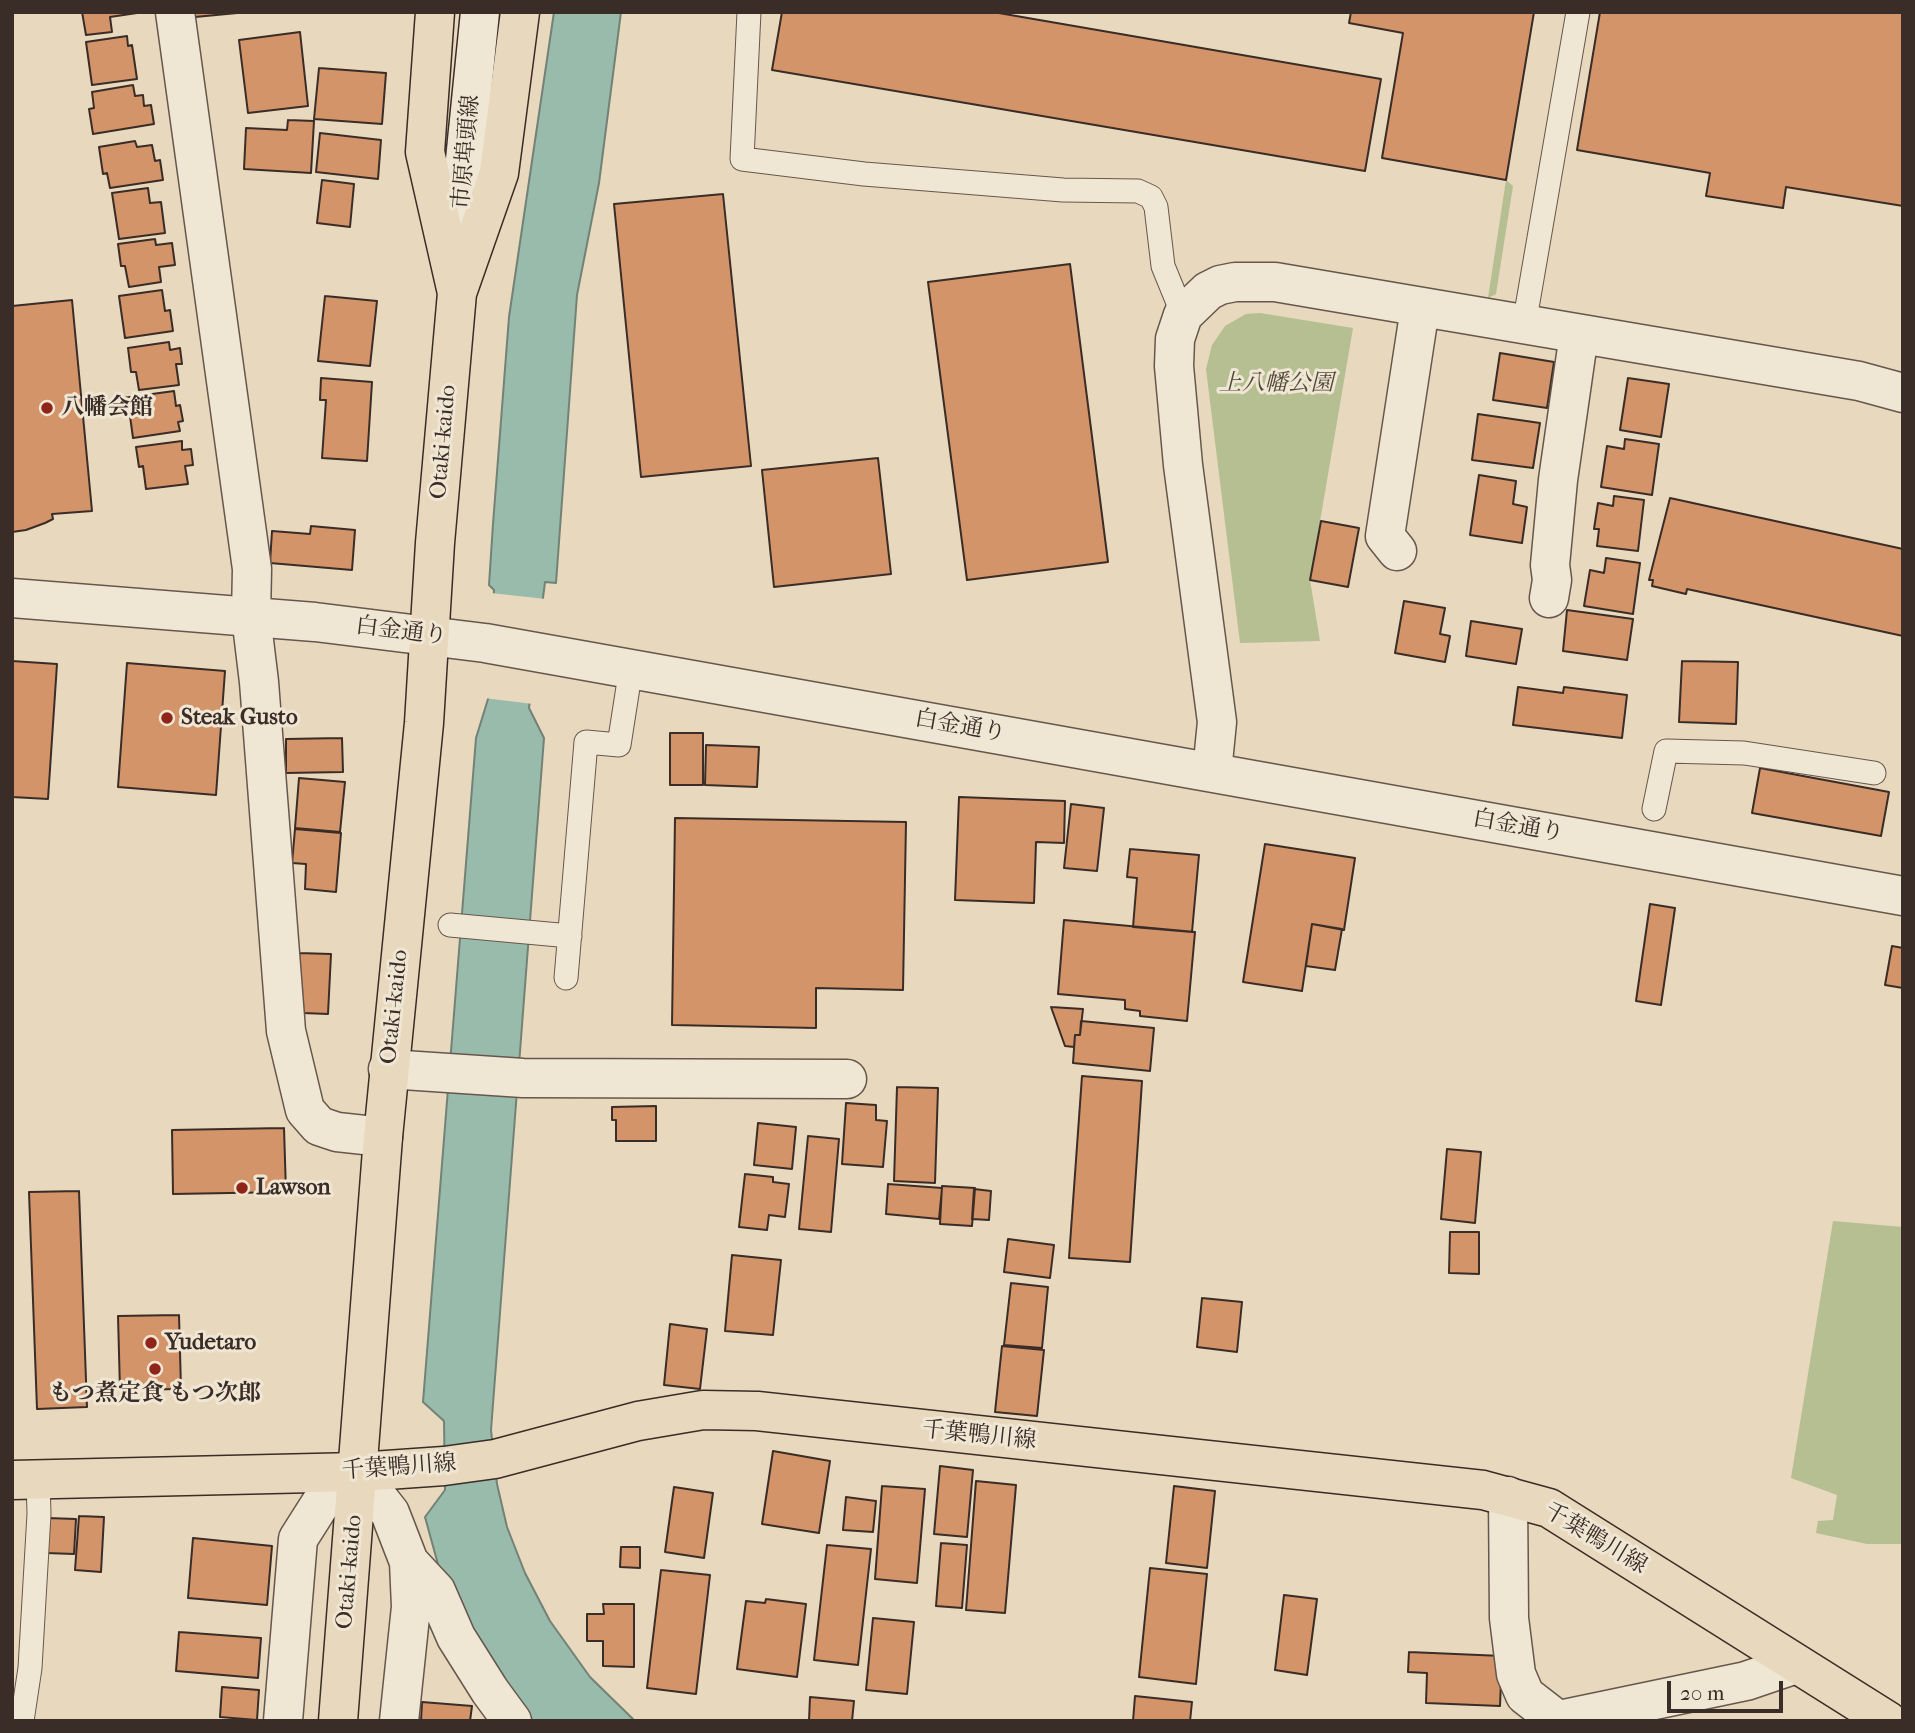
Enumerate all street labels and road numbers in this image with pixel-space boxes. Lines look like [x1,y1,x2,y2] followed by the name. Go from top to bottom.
[448,94,486,210] street label: 市原埠頭線
[425,384,463,500] street label: Otaki-kaido
[354,613,448,651] street label: 白金通り
[912,705,1008,749] street label: 白金通り
[1470,805,1566,849] street label: 白金通り
[375,948,415,1066] street label: Otaki-kaido
[920,1416,1038,1456] street label: 千葉鴨川線
[341,1450,457,1486] street label: 千葉鴨川線
[1539,1498,1651,1580] street label: 千葉鴨川線
[331,1514,369,1630] street label: Otaki-kaido

